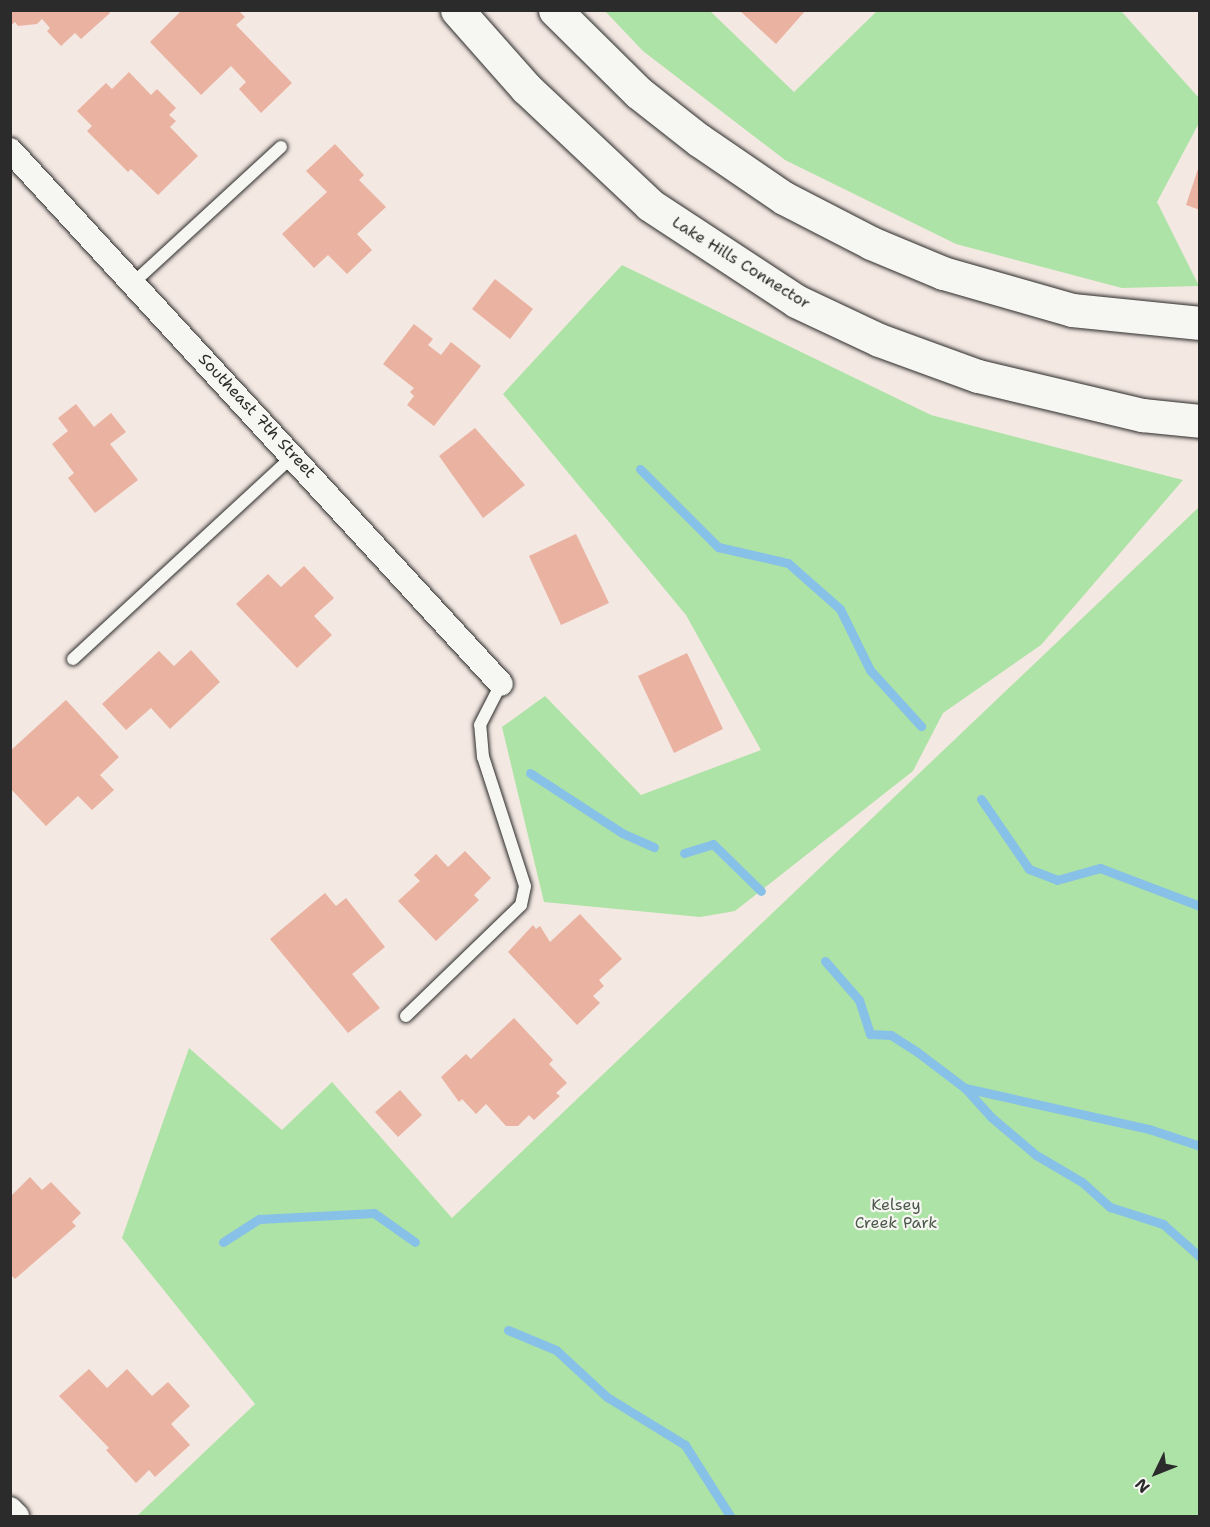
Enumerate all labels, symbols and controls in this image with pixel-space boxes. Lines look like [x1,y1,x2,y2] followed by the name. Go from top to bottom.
[668,213,814,313] street label: Lake Hills Connector
[194,350,320,482] street label: Southeast 7th Street
[855,1195,937,1233] park label: Kelsey Creek Park
[1126,1443,1186,1503] north arrow
[1130,1474,1154,1497] text: N

